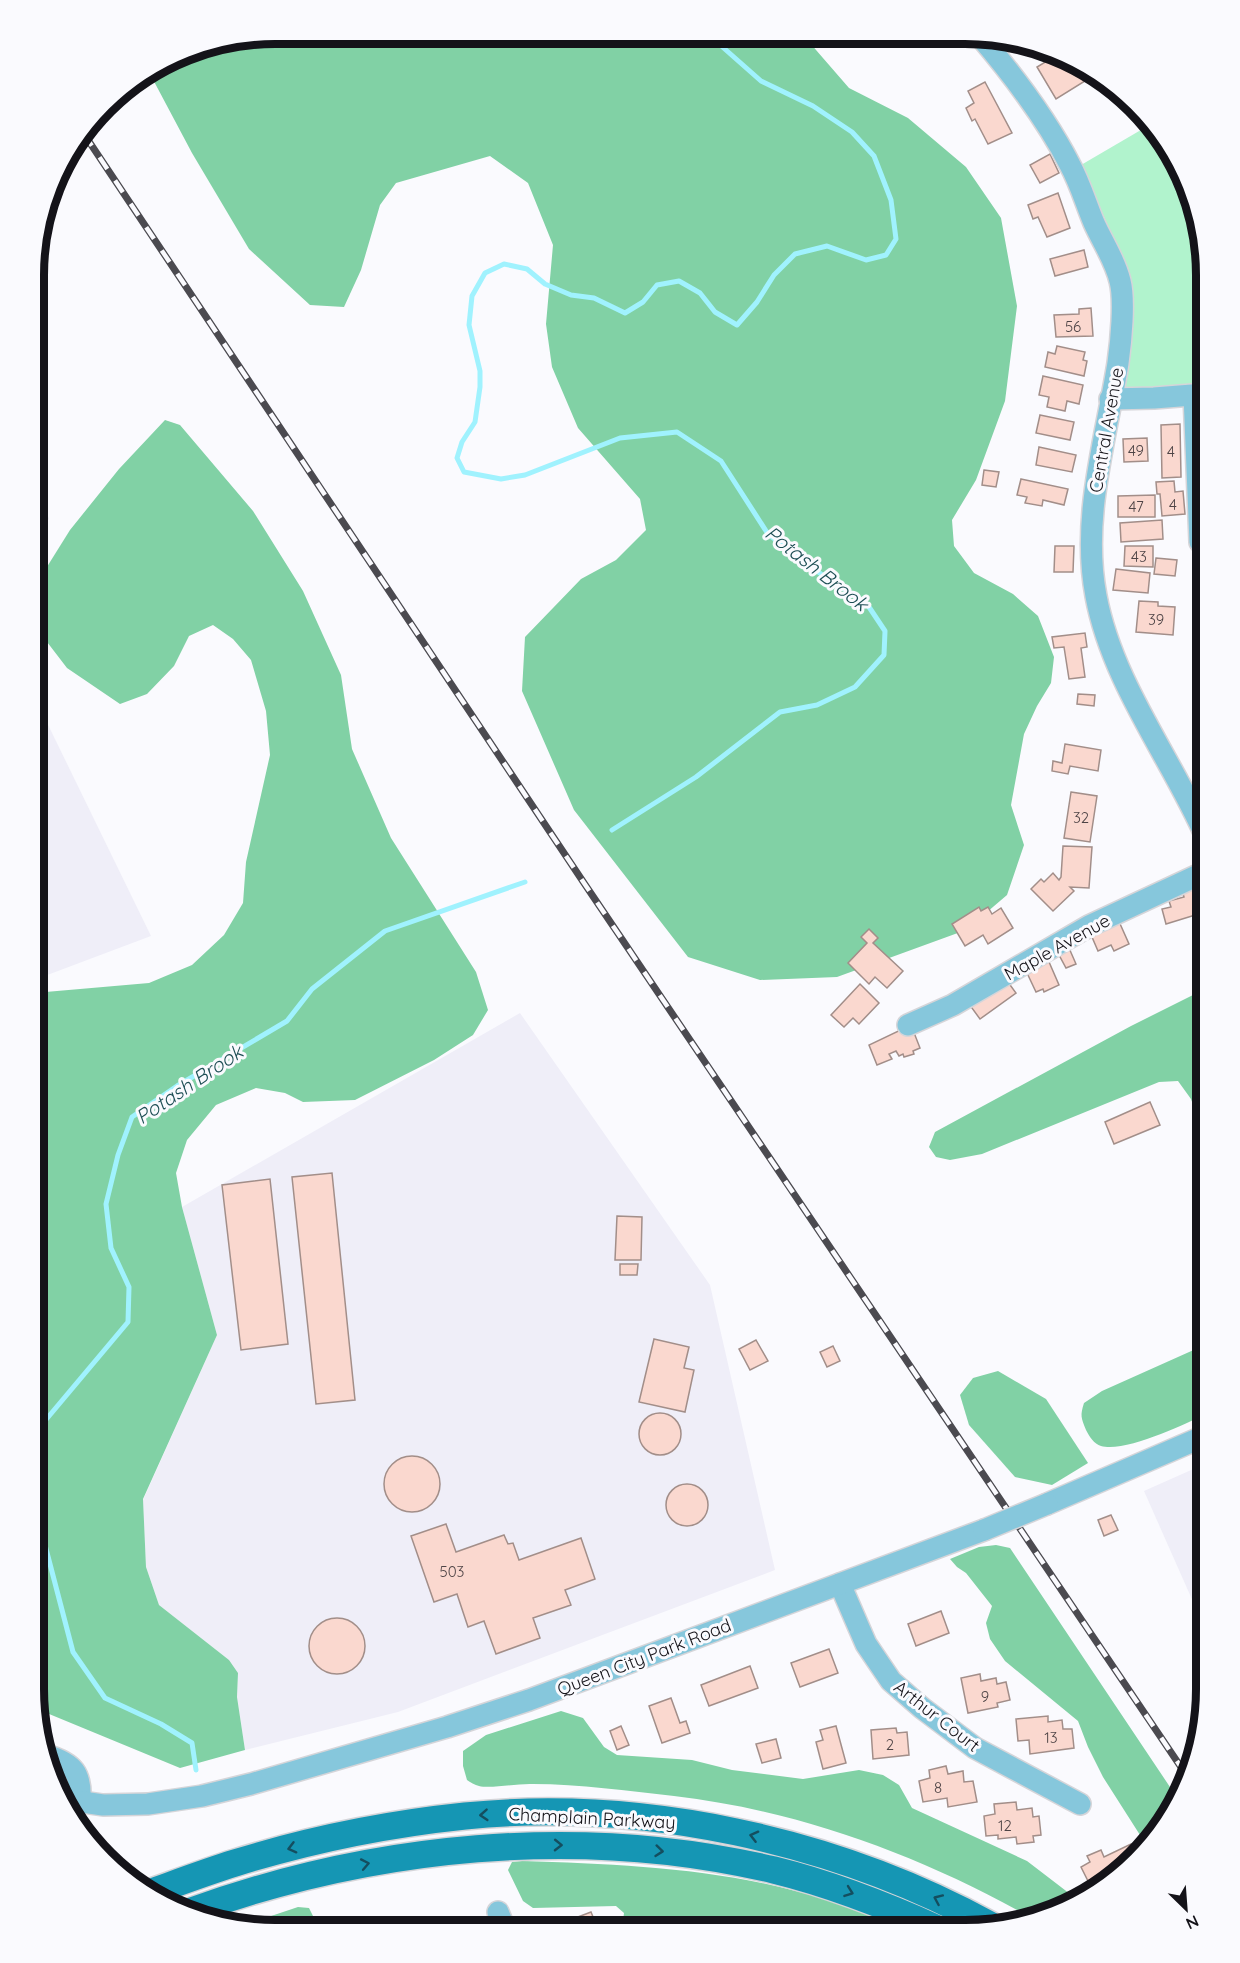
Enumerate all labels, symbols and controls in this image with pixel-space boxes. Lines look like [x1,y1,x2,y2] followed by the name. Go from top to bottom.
[1065,317,1081,336] house number: 56
[1084,366,1128,494] street label: Central Avenue
[1128,441,1144,460] house number: 49
[1167,442,1175,461] house number: 4
[1169,495,1177,514] house number: 4
[1128,497,1144,516] house number: 47
[760,520,875,617] water label: Potash Brook
[1131,547,1147,566] house number: 43
[1148,610,1164,629] house number: 39
[1073,808,1089,827] house number: 32
[1000,909,1114,985] street label: Maple Avenue
[131,1038,249,1129] water label: Potash Brook
[440,1562,465,1581] house number: 503
[554,1613,734,1701] street label: Queen City Park Road
[889,1675,985,1757] street label: Arthur Court
[981,1687,989,1706] house number: 9
[1044,1728,1058,1747] house number: 13
[886,1735,894,1754] house number: 2
[934,1778,942,1797] house number: 8
[508,1802,676,1834] street label: Champlain Parkway
[480,1808,489,1821] one-way arrow
[998,1816,1012,1835] house number: 12
[749,1830,759,1843] one-way arrow
[554,1839,563,1851] one-way arrow
[287,1841,298,1853] one-way arrow
[654,1844,663,1857] one-way arrow
[359,1858,369,1871] one-way arrow
[1156,1879,1216,1939] north arrow
[843,1885,854,1898] one-way arrow
[934,1894,945,1906] one-way arrow
[1183,1911,1202,1934] text: N

